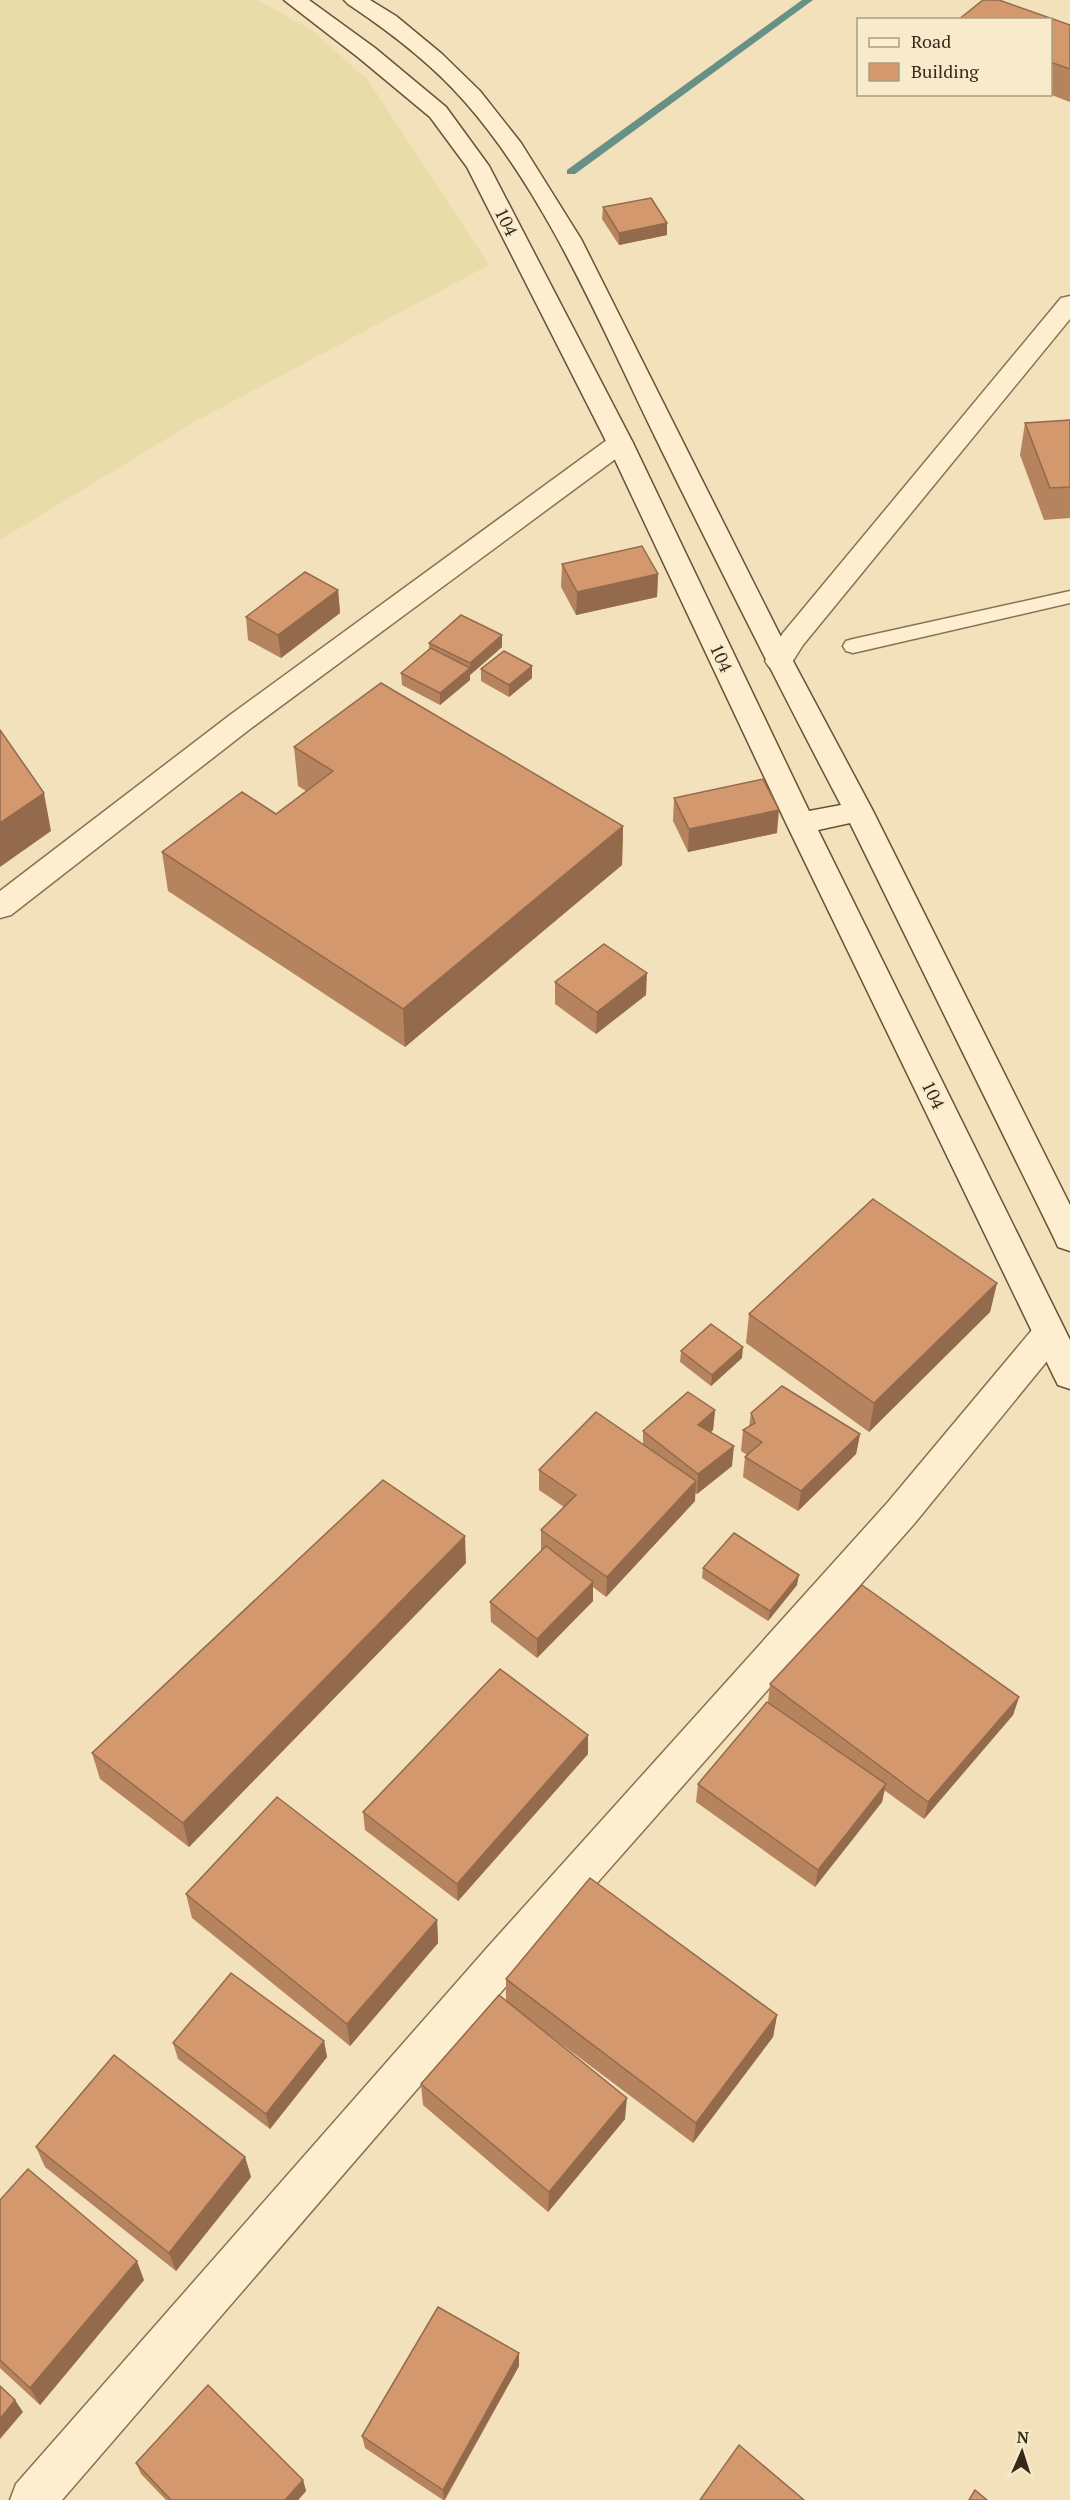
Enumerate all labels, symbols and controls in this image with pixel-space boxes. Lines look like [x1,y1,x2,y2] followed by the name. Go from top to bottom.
[857,18,1052,96] legend
[911,29,951,53] text: Road
[911,59,979,83] text: Building
[490,203,524,240] street label: 104
[705,639,739,676] street label: 104
[917,1076,951,1113] street label: 104
[992,2422,1052,2482] north arrow
[1016,2426,1029,2448] text: N

